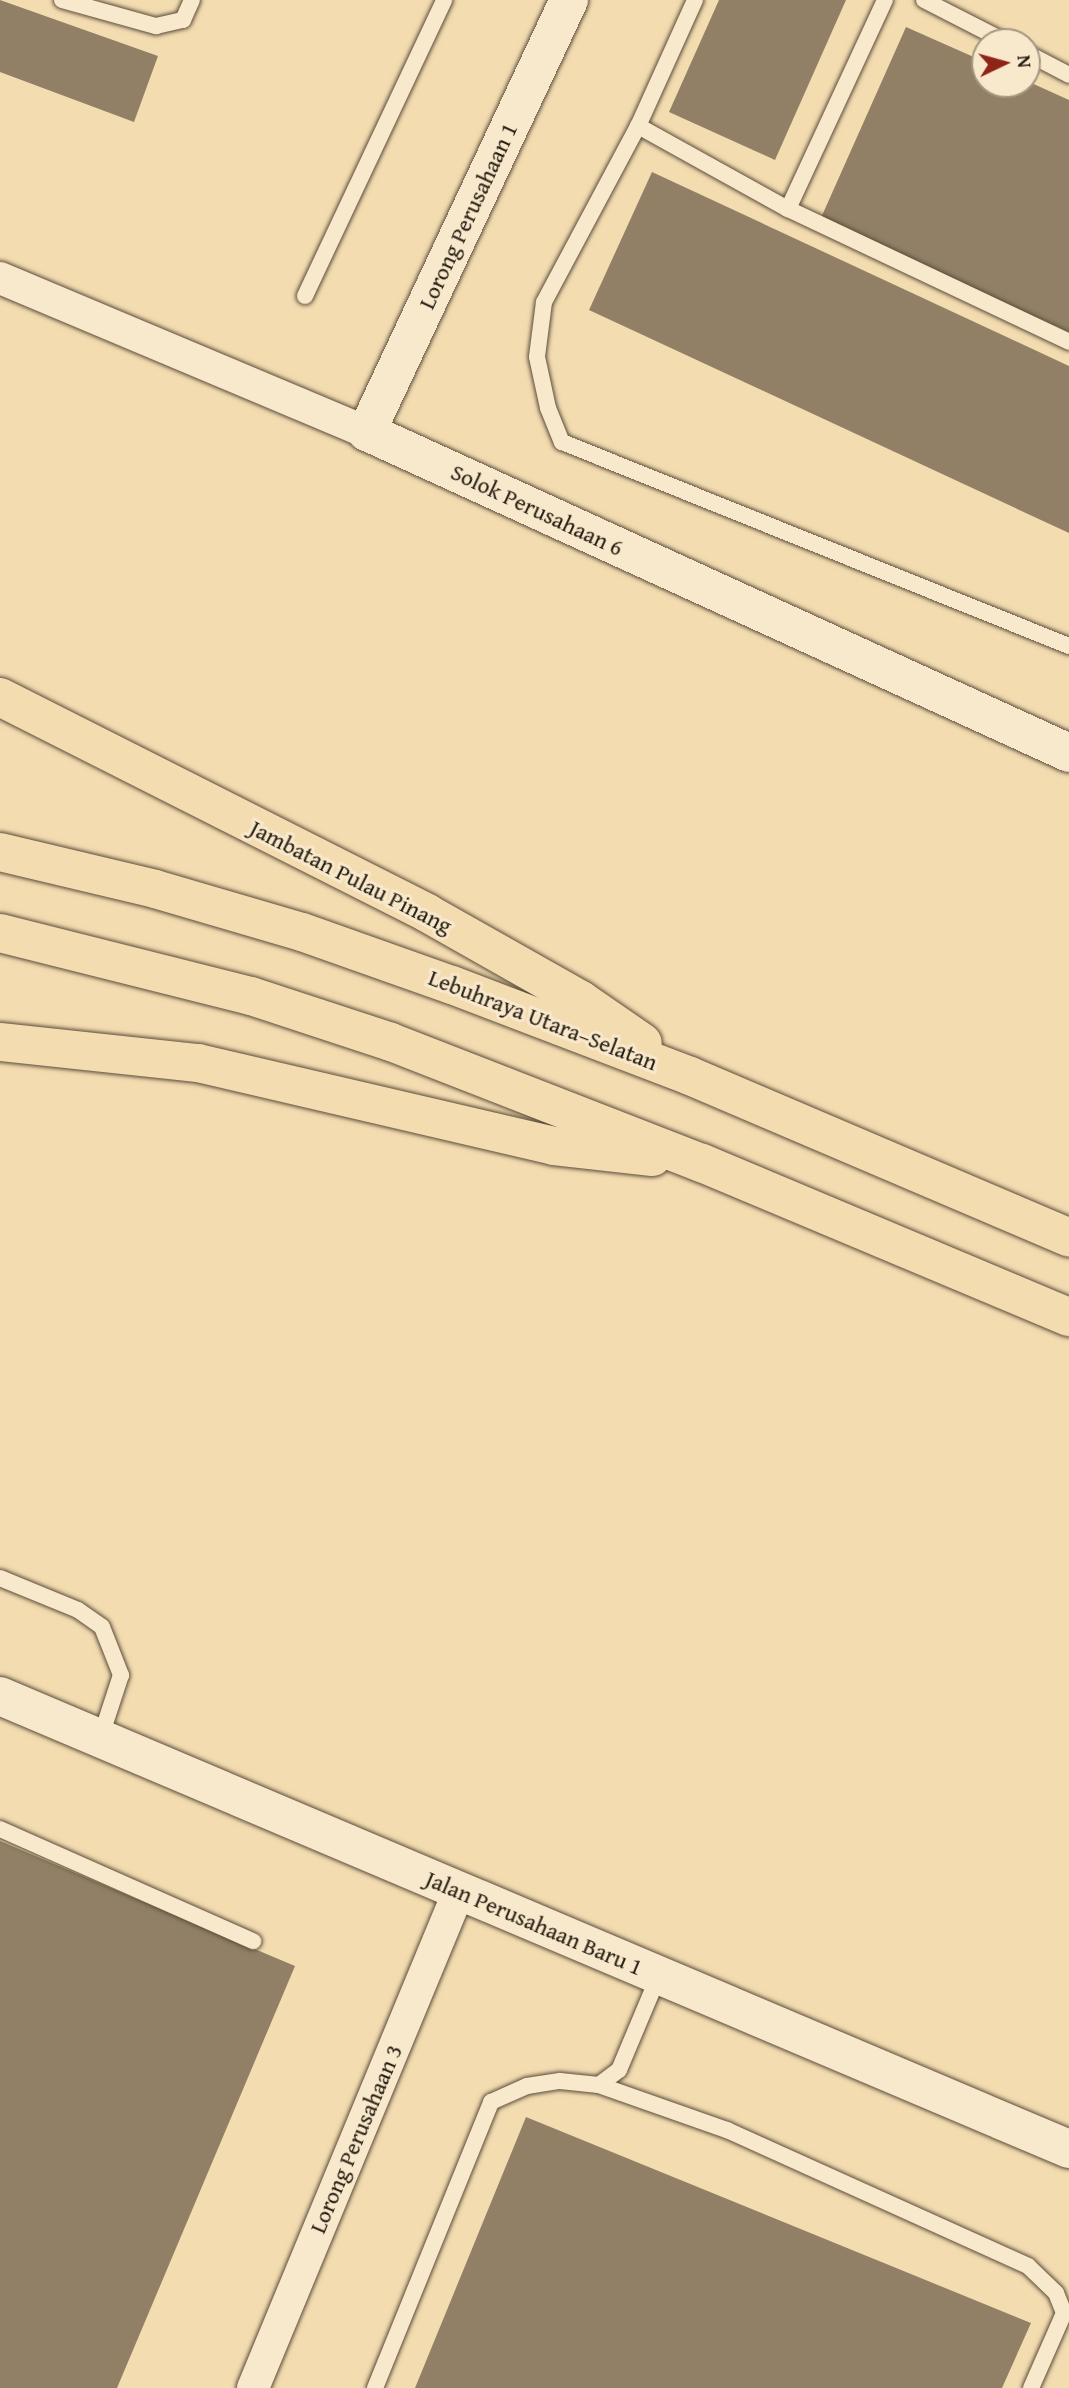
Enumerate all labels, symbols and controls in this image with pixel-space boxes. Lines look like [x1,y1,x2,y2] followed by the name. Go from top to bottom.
[971,28,1041,98] north arrow
[1010,54,1039,69] text: N
[413,119,523,313] street label: Lorong Perusahaan 1
[447,458,627,562] street label: Solok Perusahaan 6
[245,814,457,940] street label: Jambatan Pulau Pinang
[425,964,661,1076] street label: Lebuhraya Utara–Selatan
[421,1865,647,1981] street label: Jalan Perusahaan Baru 1
[304,2041,408,2237] street label: Lorong Perusahaan 3

